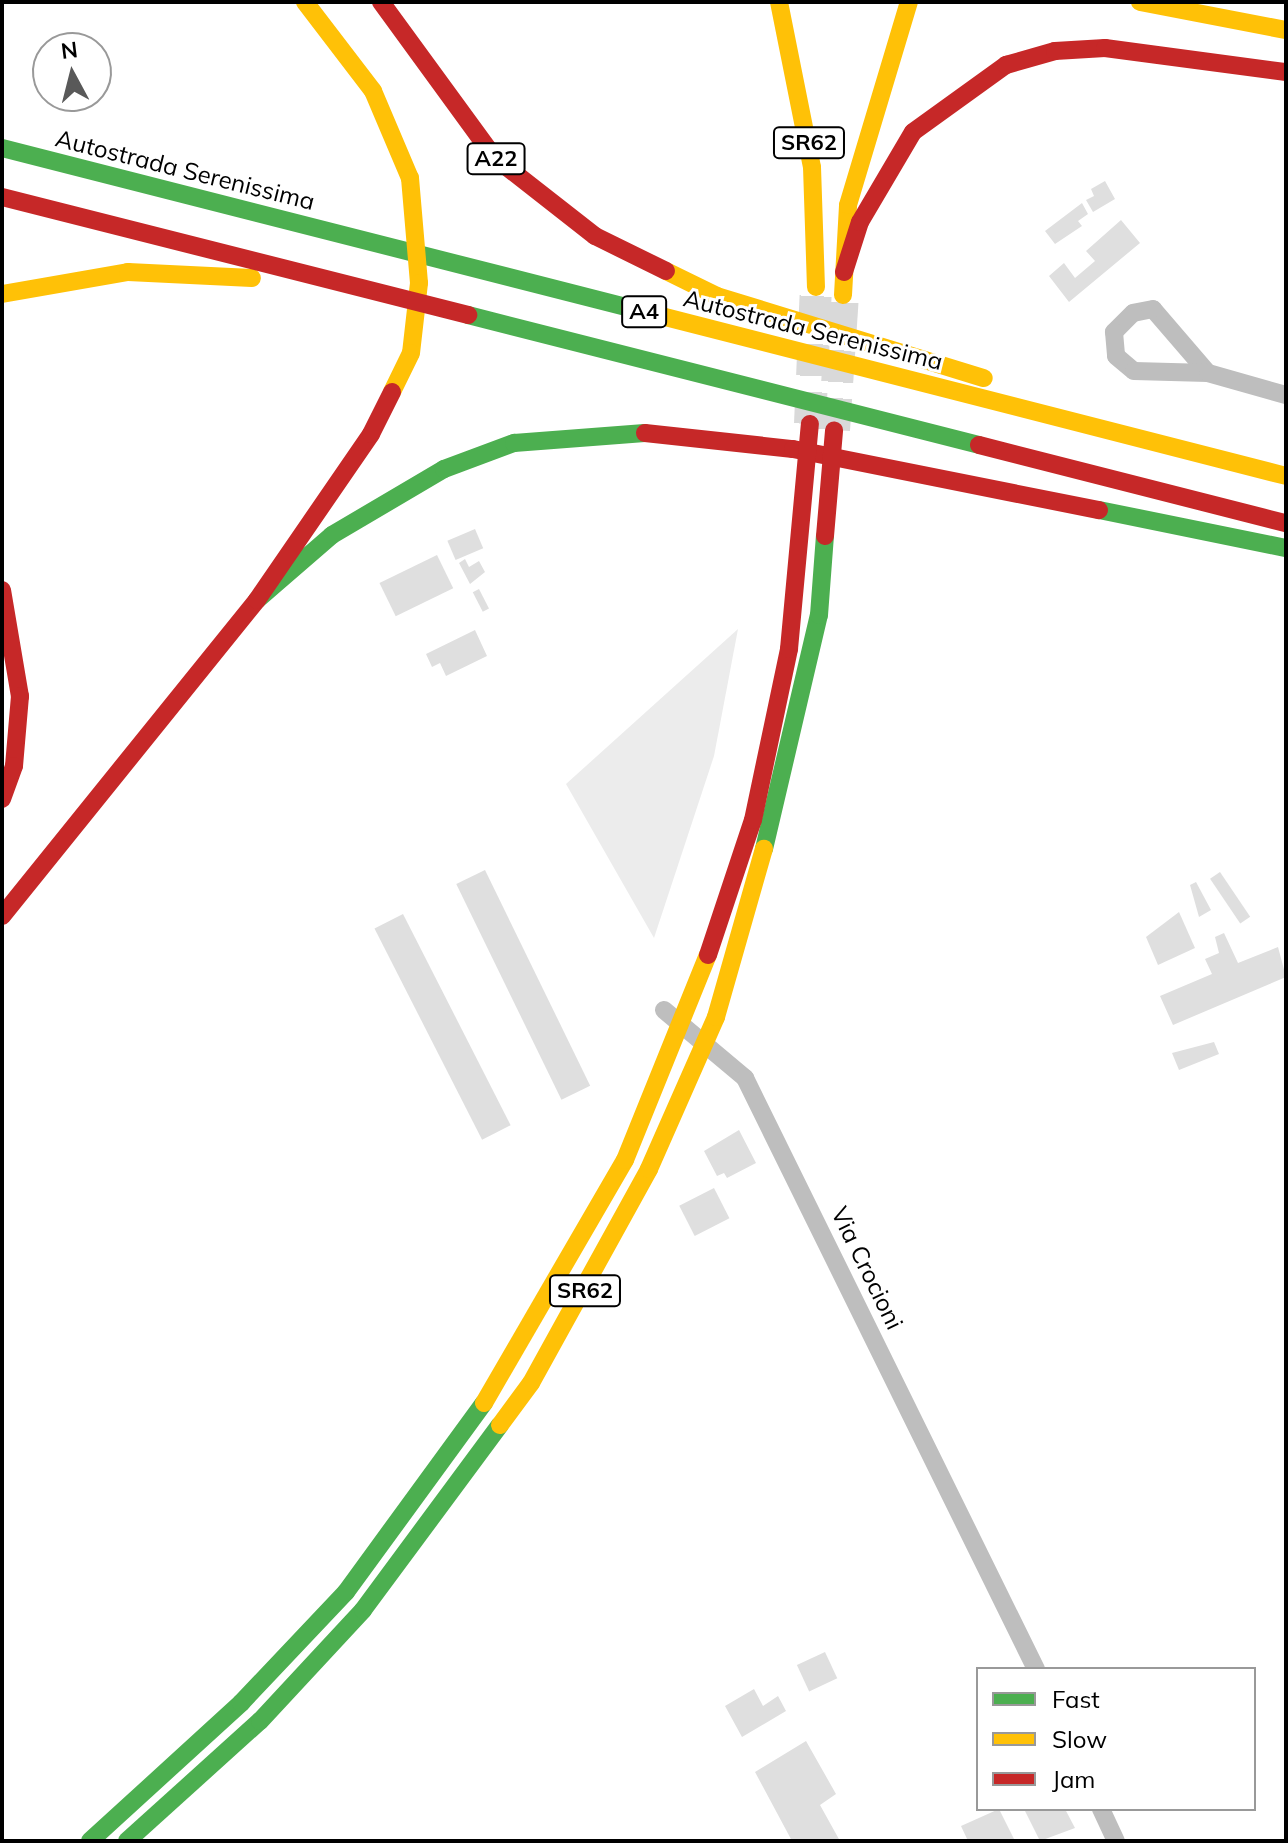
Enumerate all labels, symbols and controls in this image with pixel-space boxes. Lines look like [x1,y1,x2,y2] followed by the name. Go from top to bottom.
[32,32,112,112] north arrow
[59,35,79,65] text: N
[52,124,318,216] street label: Autostrada Serenissima
[771,125,847,161] road number: SR62
[466,141,526,177] road number: A22
[680,284,946,376] street label: Autostrada Serenissima
[620,294,668,330] road number: A4
[825,1202,909,1334] street label: Via Crocioni
[547,1273,623,1309] road number: SR62
[976,1667,1256,1811] legend
[1052,1684,1100,1714] text: Fast
[1052,1724,1107,1754] text: Slow
[1052,1764,1095,1794] text: Jam

